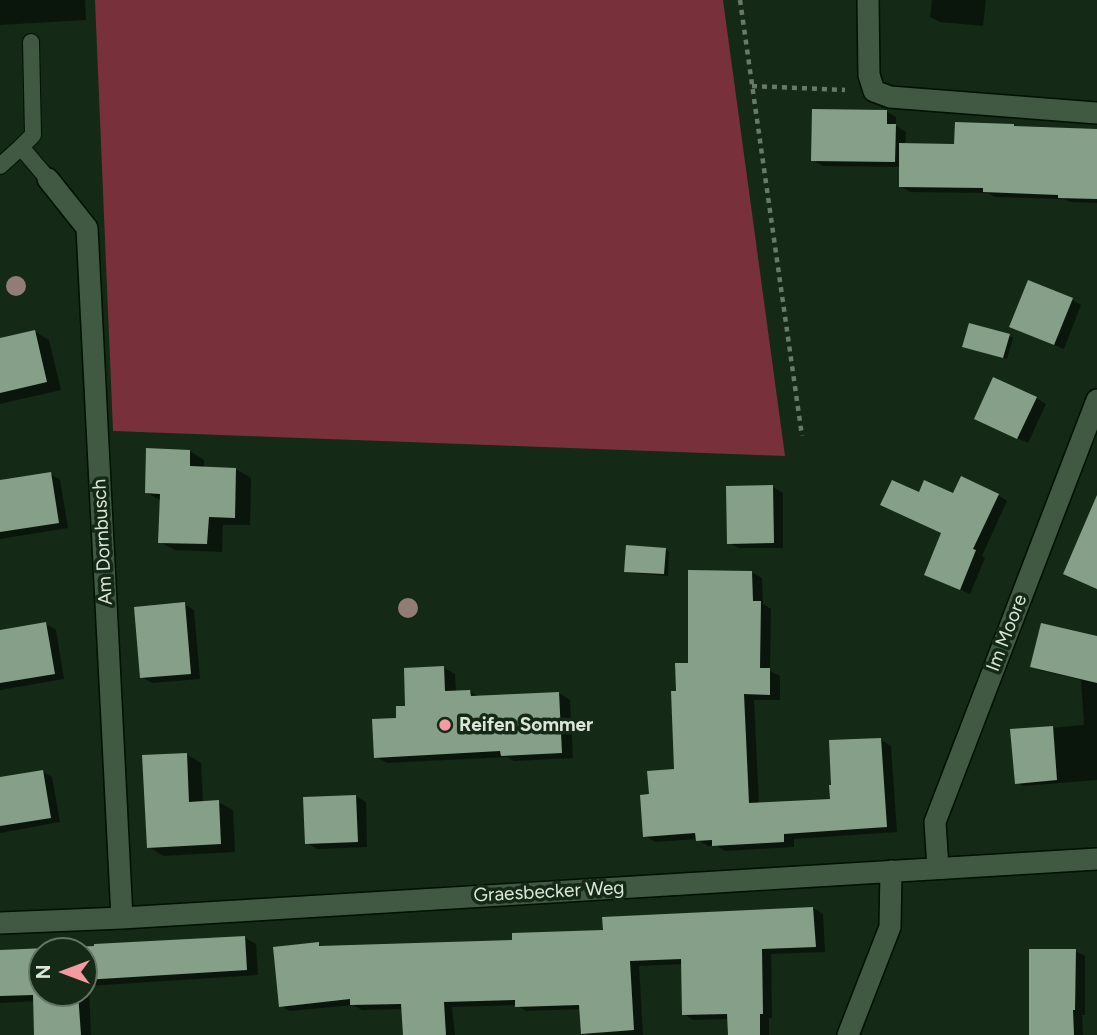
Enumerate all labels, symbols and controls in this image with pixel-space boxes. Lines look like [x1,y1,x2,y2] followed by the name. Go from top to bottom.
[88,478,118,606] street label: Am Dornbusch
[982,591,1032,675] street label: Im Moore
[459,714,593,736] place label: Reifen Sommer
[437,717,453,733] marker: Reifen Sommer
[473,877,625,907] street label: Graesbecker Weg
[28,937,98,1007] north arrow
[32,965,55,979] text: N

